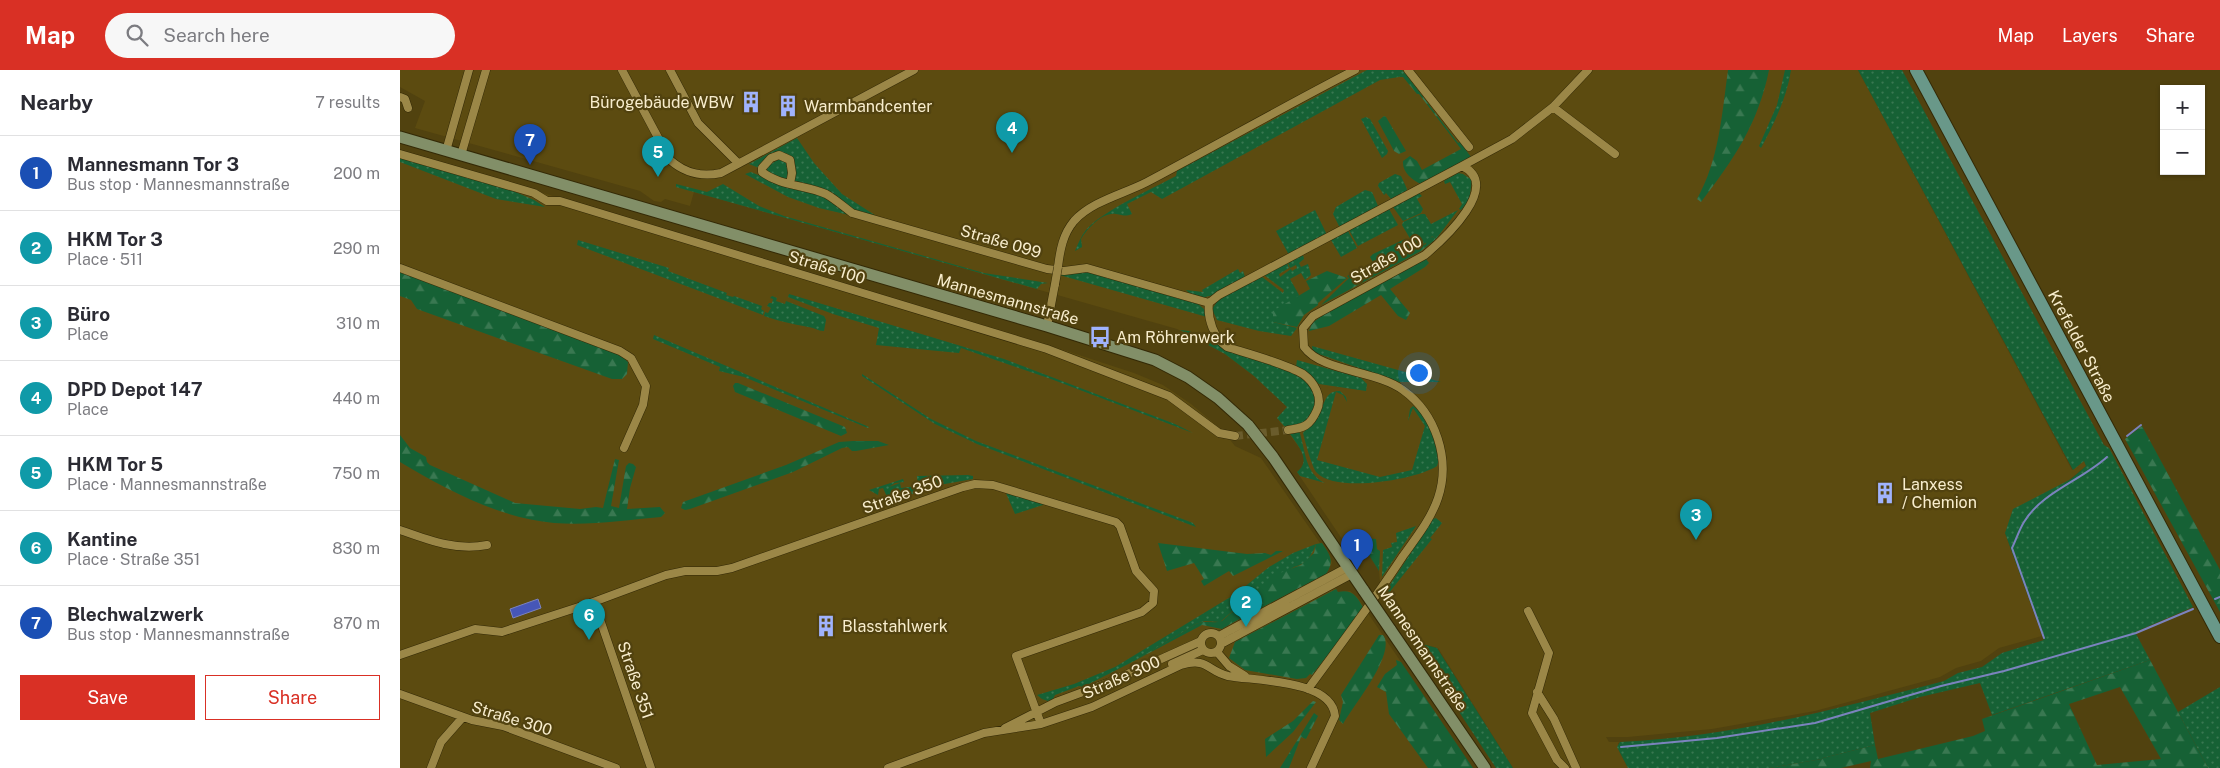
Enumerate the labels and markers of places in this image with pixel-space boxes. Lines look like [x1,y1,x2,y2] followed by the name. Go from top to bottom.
[738,89,764,115] building icon: Bürogebäude WBW
[590,93,734,112] place label: Bürogebäude WBW
[775,93,801,119] building icon: Warmbandcenter
[804,97,933,116] place label: Warmbandcenter
[996,112,1028,153] pin: 4
[514,124,546,165] pin: 7
[642,136,674,177] pin: 5
[1087,324,1113,350] bus stop icon: Am Röhrenwerk
[1116,328,1235,347] place label: Am Röhrenwerk
[1902,475,1977,512] place label: Lanxess / Chemion
[1872,480,1898,506] building icon: Lanxess / Chemion
[1680,499,1712,540] pin: 3
[1341,529,1373,570] pin: 1
[1230,586,1262,627] pin: 2
[573,599,605,640] pin: 6
[813,613,839,639] building icon: Blasstahlwerk
[842,617,948,636] place label: Blasstahlwerk

